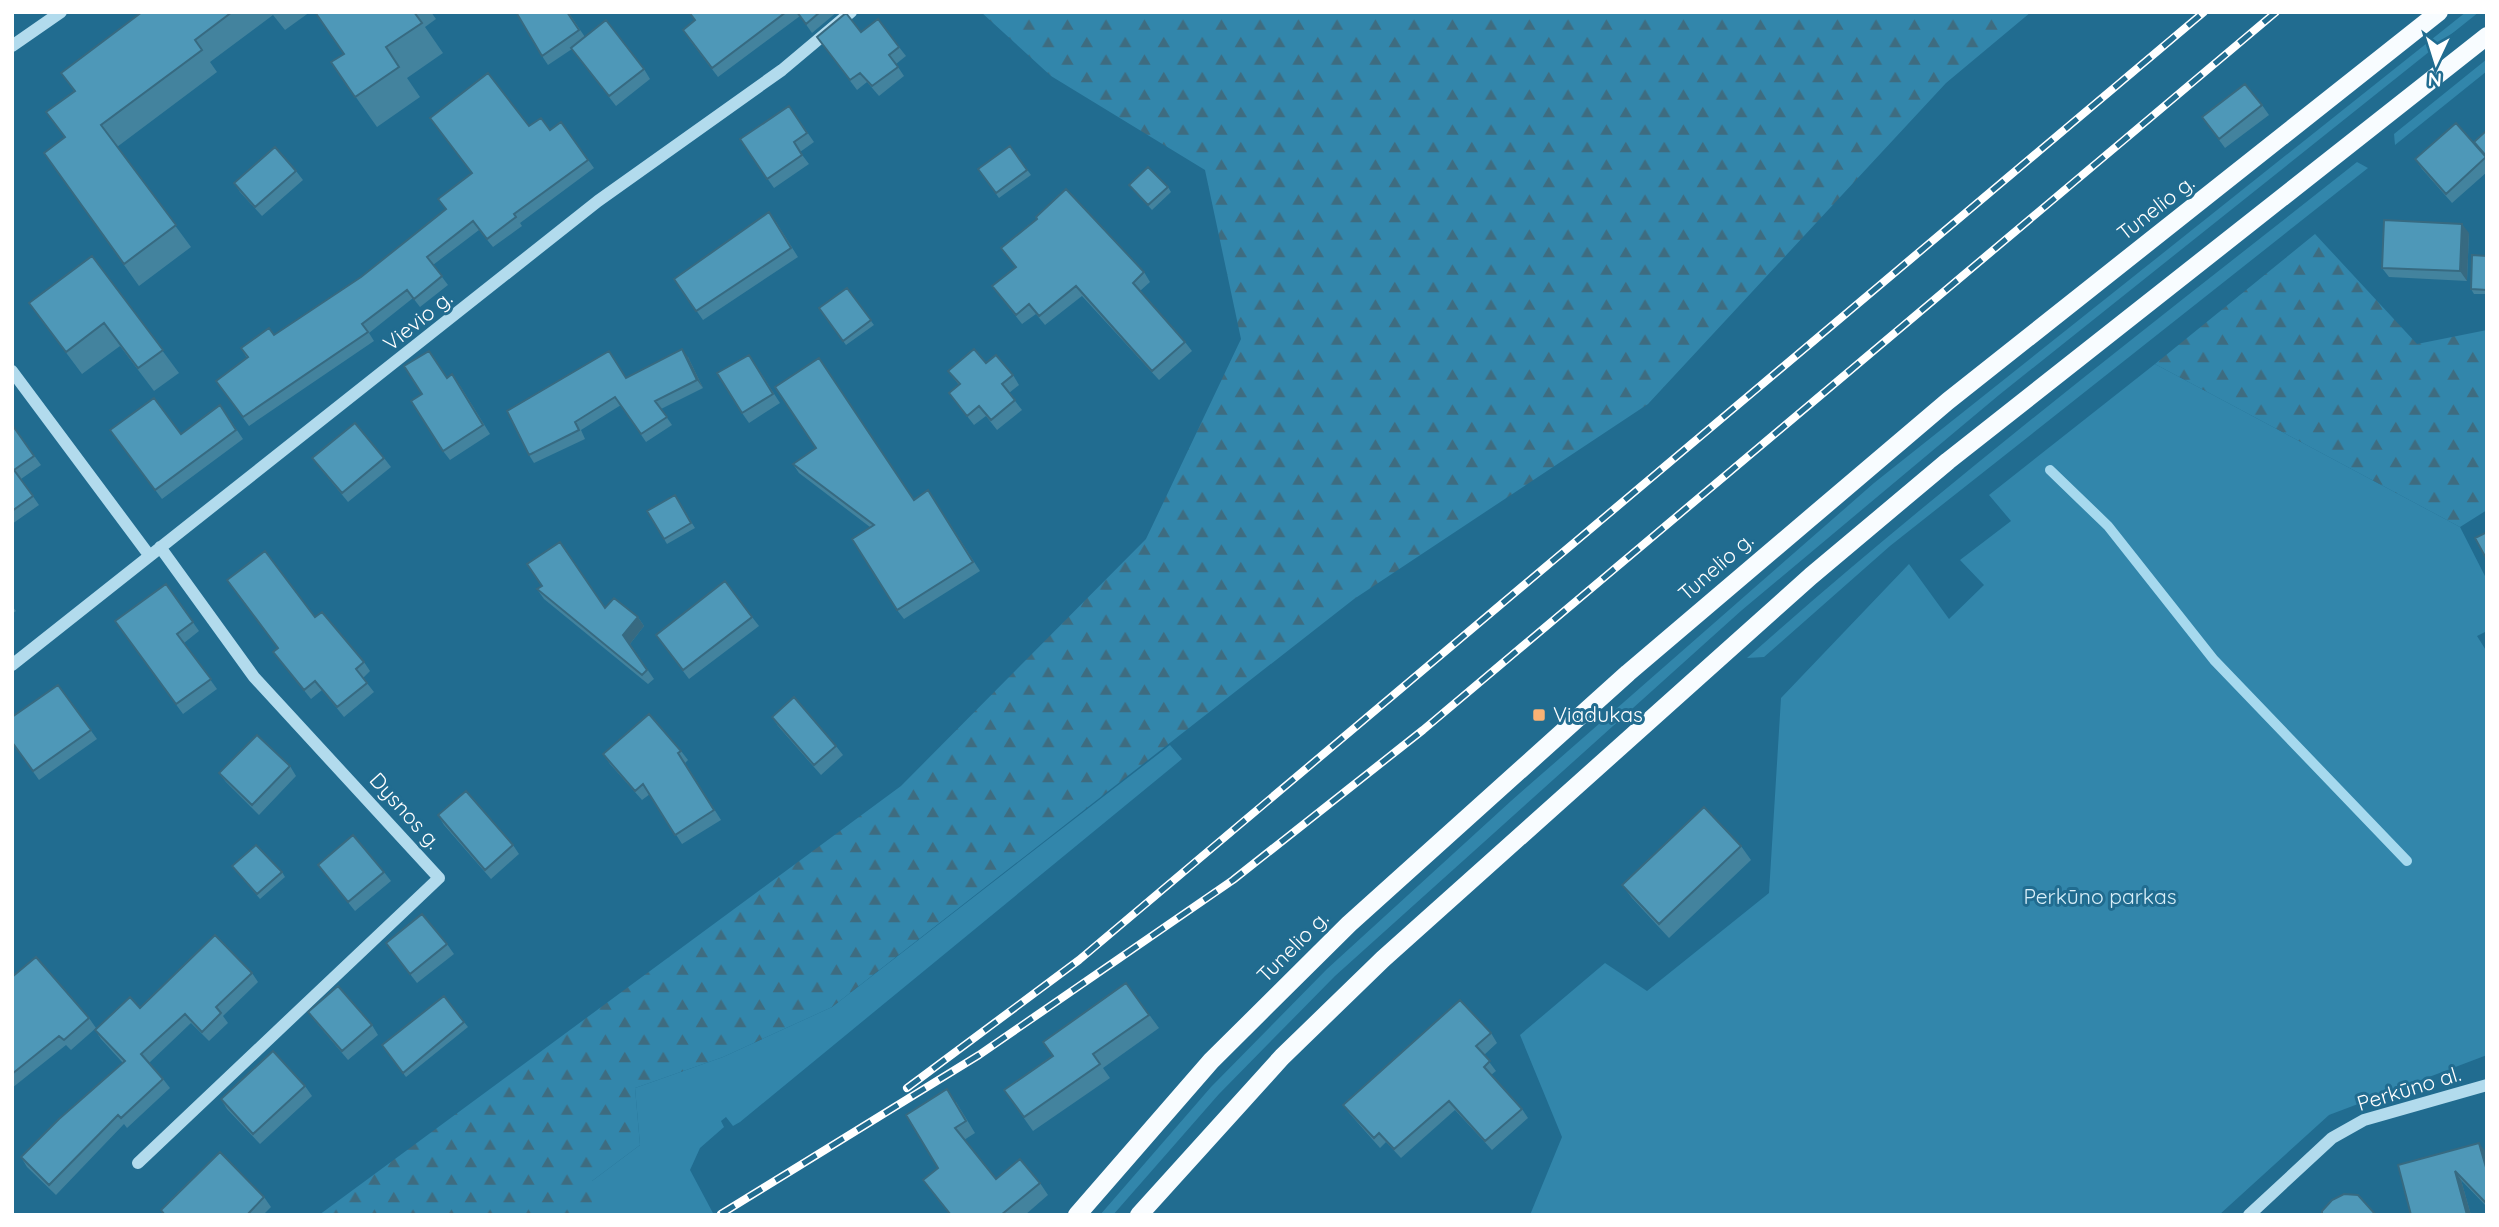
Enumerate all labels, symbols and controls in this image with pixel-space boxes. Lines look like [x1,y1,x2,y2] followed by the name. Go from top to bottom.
[2401,28,2471,98] north arrow
[2427,68,2443,92] text: N
[2112,169,2199,245] street label: Tunelio g.
[378,285,457,356] street label: Vievio g.
[1673,527,1758,606] street label: Tunelio g.
[1553,701,1643,727] place label: Viadukas
[1531,707,1547,723] marker: Viadukas
[365,767,447,854] street label: Dysnos g.
[2023,883,2177,909] park label: Perkūno parkas
[1251,905,1334,988] street label: Tunelio g.
[2354,1060,2464,1116] street label: Perkūno al.

